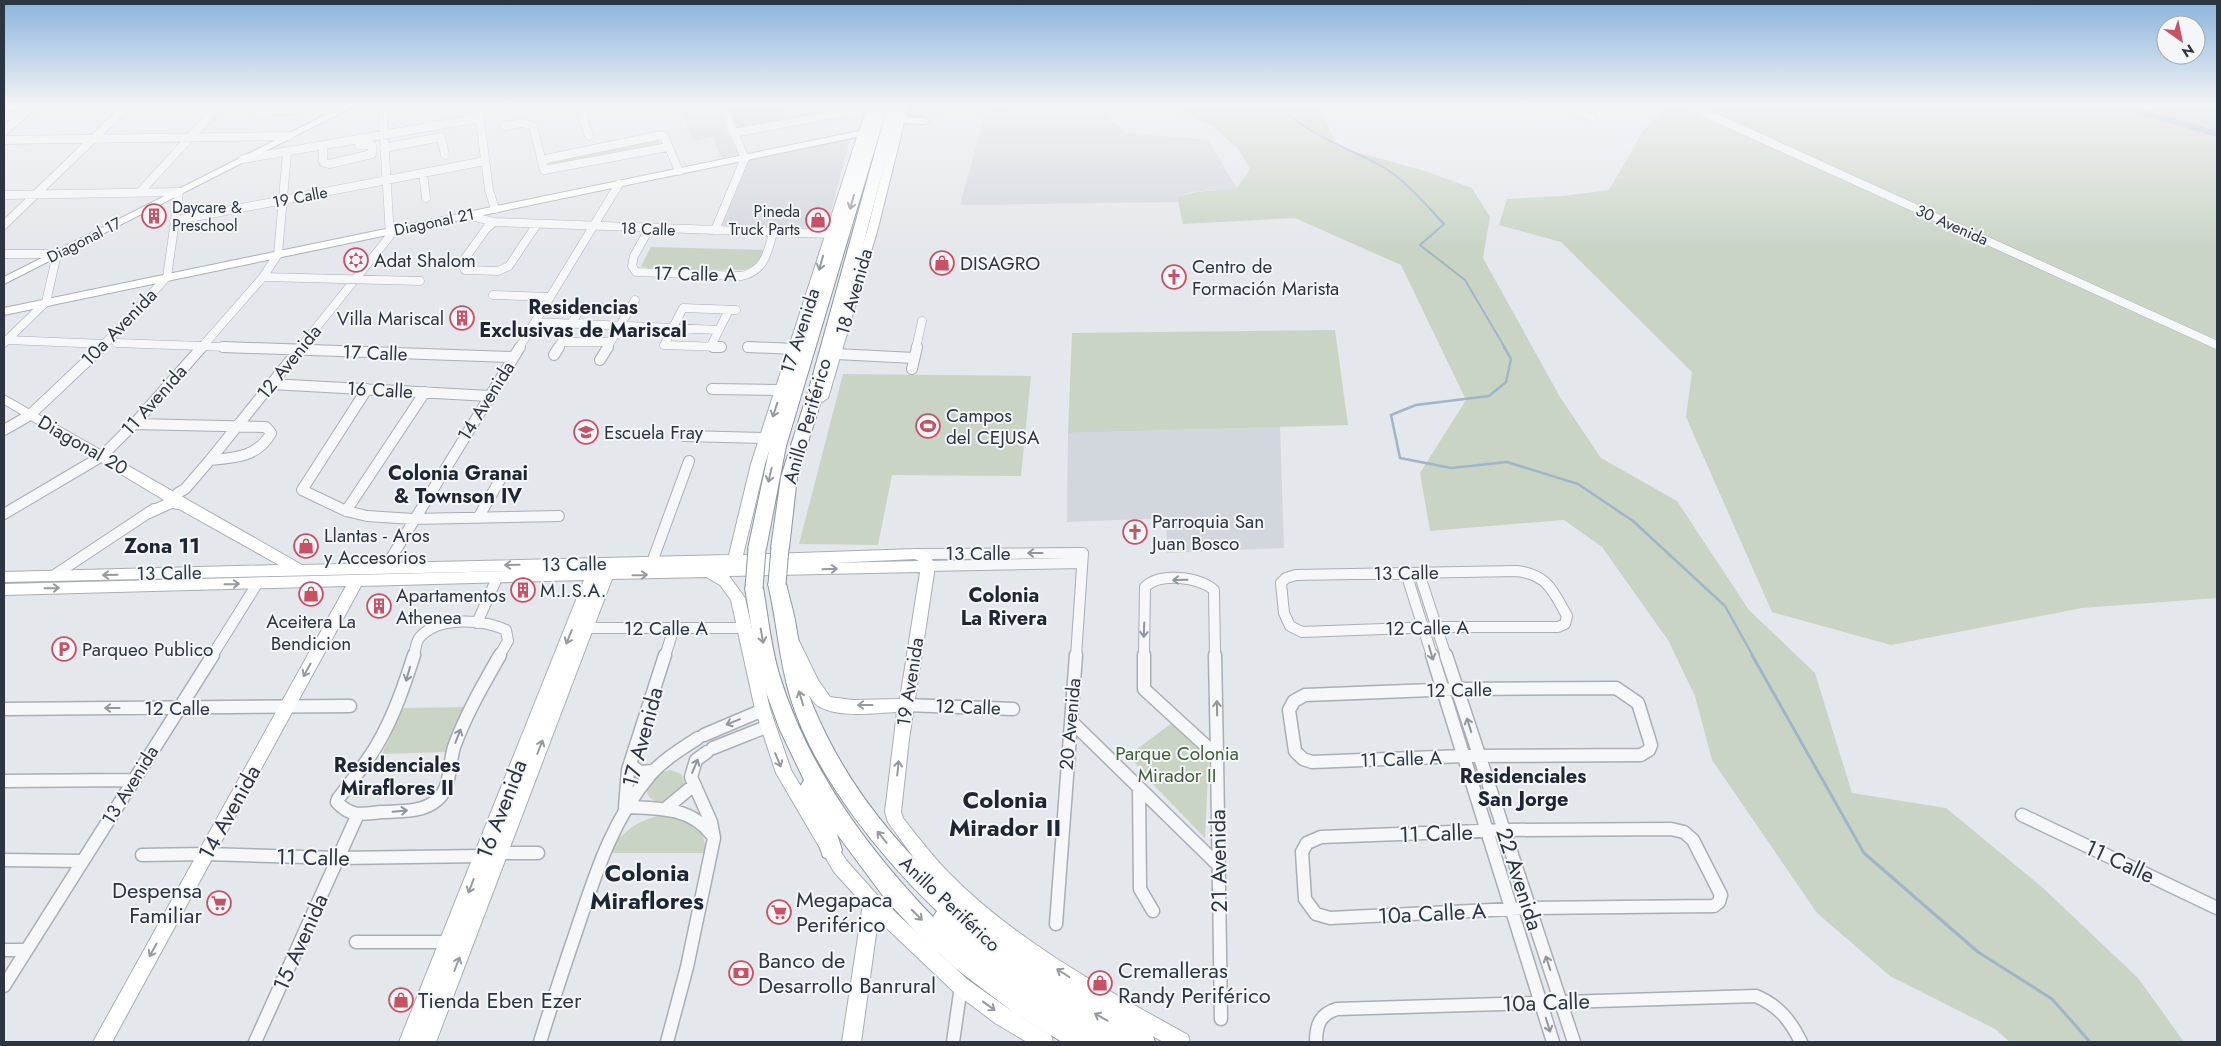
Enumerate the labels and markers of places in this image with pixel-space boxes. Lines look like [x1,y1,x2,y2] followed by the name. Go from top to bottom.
[172,196,242,237] place label: Daycare & Preschool
[729,200,800,241] place label: Pineda Truck Parts
[141,203,167,229] building icon: Daycare & Preschool
[805,207,831,233] shop icon: Pineda Truck Parts
[343,247,369,273] synagogue icon: Adat Shalom
[374,247,476,274] place label: Adat Shalom
[929,250,955,276] shop icon: DISAGRO
[960,250,1040,277] place label: DISAGRO
[1192,253,1339,302] place label: Centro de Formación Marista
[1161,264,1187,290] church icon: Centro de Formación Marista
[337,305,444,332] place label: Villa Mariscal
[449,305,475,331] building icon: Villa Mariscal
[946,402,1040,451] place label: Campos del CEJUSA
[915,413,941,439] sports icon: Campos del CEJUSA
[573,419,599,445] school or university icon: Escuela Fray
[604,419,704,446] place label: Escuela Fray
[1149,508,1264,557] place label: Parroquia San Juan Bosco
[1122,519,1148,545] church icon: Parroquia San Juan Bosco
[324,522,430,571] place label: Llantas - Aros y Accesorios
[293,533,319,559] shop icon: Llantas - Aros y Accesorios
[510,577,536,603] building icon: M.I.S.A.
[540,577,606,604] place label: M.I.S.A.
[298,581,324,607] shop icon: Aceitera La Bendicion
[396,582,506,631] place label: Apartamentos Athenea
[366,593,392,619] building icon: Apartamentos Athenea
[266,608,356,657] place label: Aceitera La Bendicion
[51,636,77,662] parking icon: Parqueo Publico
[82,636,213,663] place label: Parqueo Publico
[112,874,202,931] place label: Despensa Familiar
[796,883,893,940] place label: Megapaca Periférico
[206,890,232,916] supermarket icon: Despensa Familiar
[766,899,792,925] supermarket icon: Megapaca Periférico
[758,944,936,1001] place label: Banco de Desarrollo Banrural
[1118,954,1271,1011] place label: Cremalleras Randy Periférico
[728,960,754,986] bank icon: Banco de Desarrollo Banrural
[1087,970,1113,996] shop icon: Cremalleras Randy Periférico
[418,984,582,1016] place label: Tienda Eben Ezer
[388,987,414,1013] shop icon: Tienda Eben Ezer

